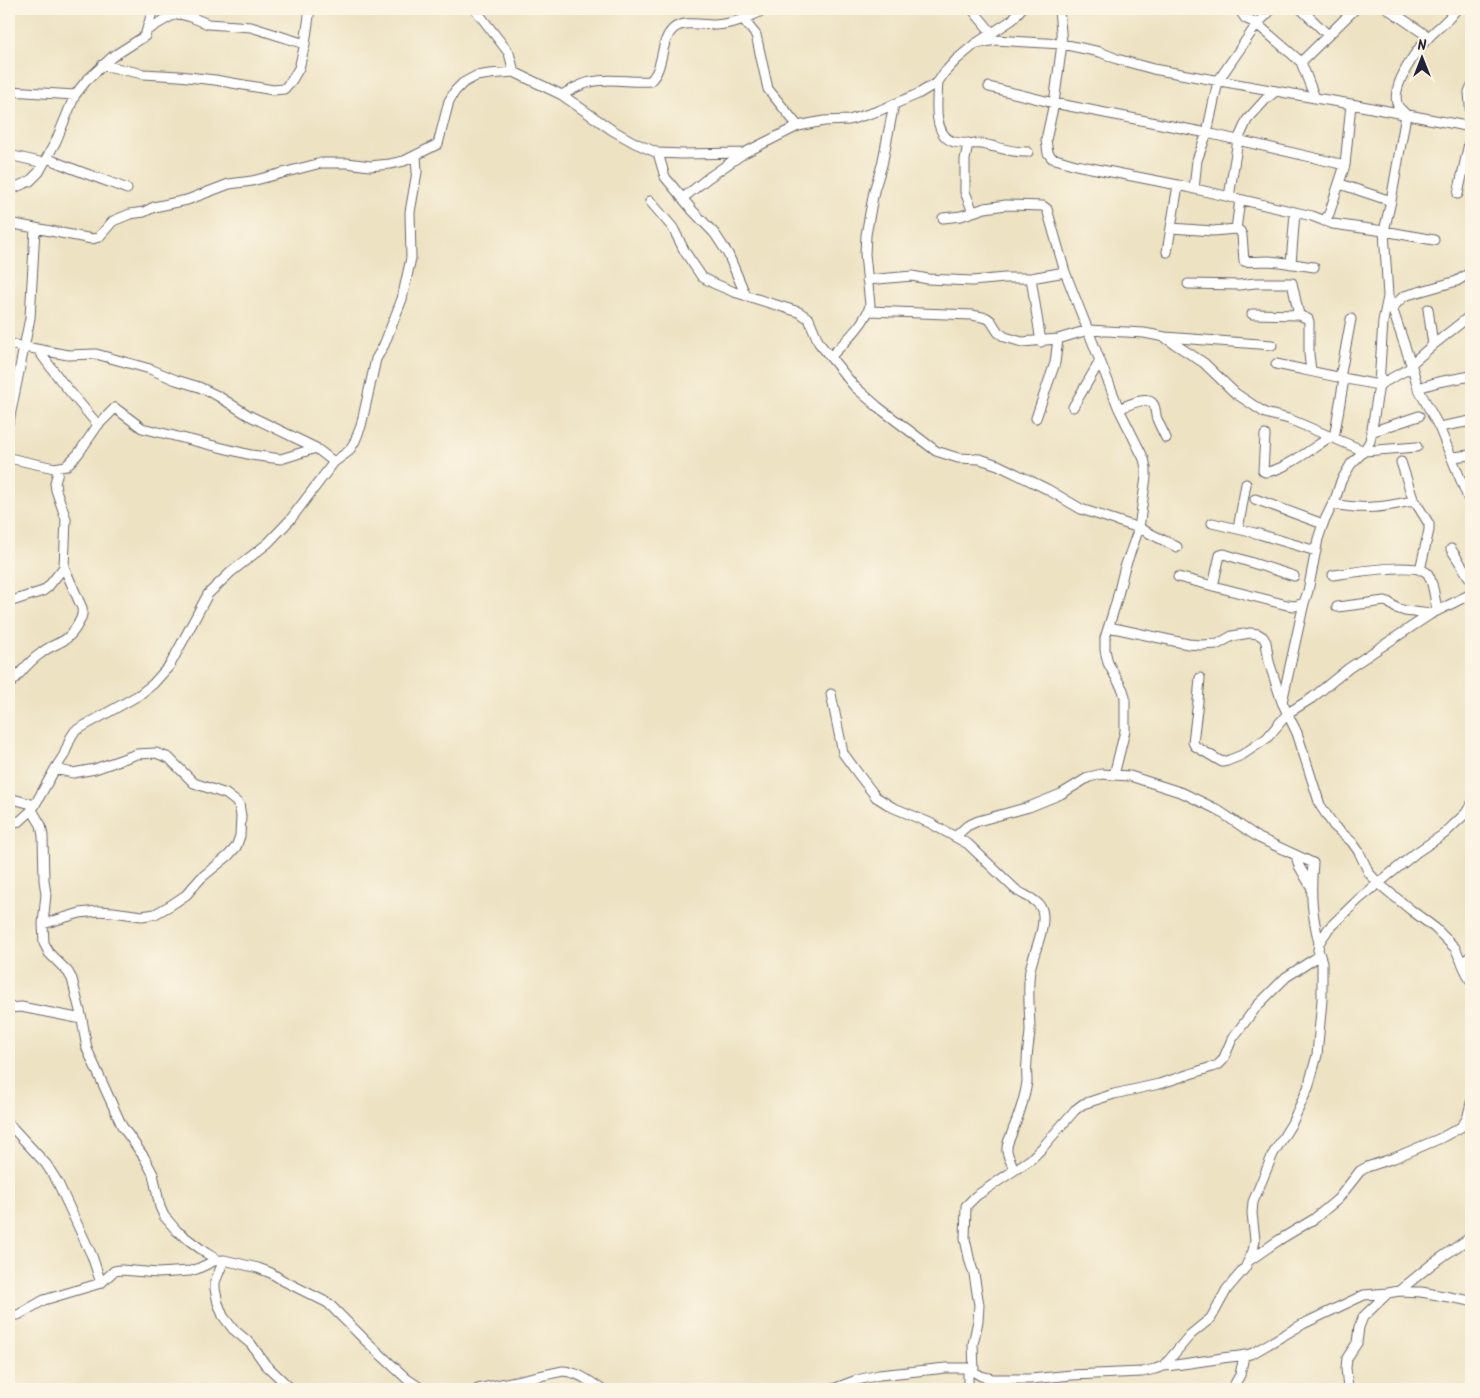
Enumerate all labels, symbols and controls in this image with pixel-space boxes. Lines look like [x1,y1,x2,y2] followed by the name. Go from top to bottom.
[1398,32,1448,82] north arrow
[1418,35,1427,57] text: N

